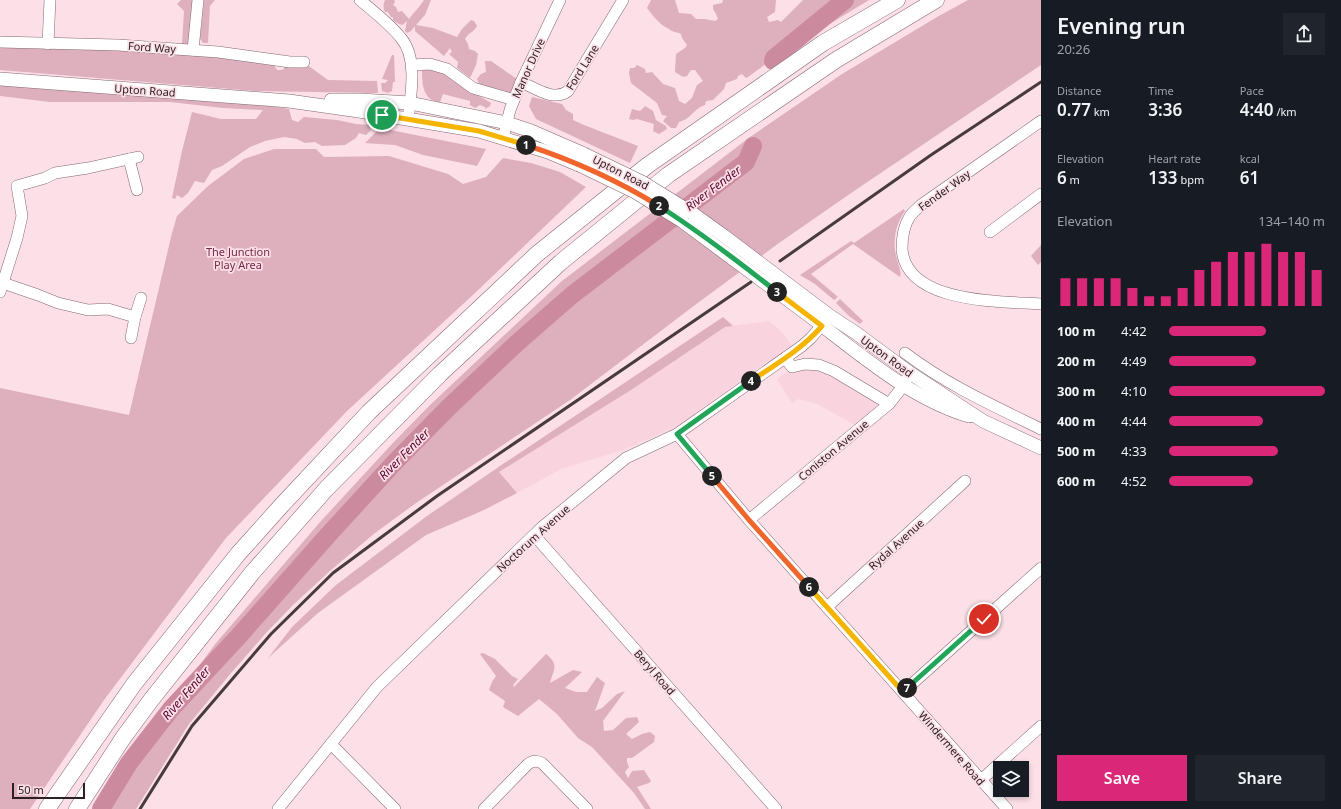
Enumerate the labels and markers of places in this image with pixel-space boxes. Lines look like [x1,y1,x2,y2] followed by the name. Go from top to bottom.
[365,98,399,132] pin
[516,135,536,155] pin: 1
[649,196,669,216] pin: 2
[767,282,787,302] pin: 3
[741,371,761,391] pin: 4
[702,466,722,486] pin: 5
[799,577,819,597] pin: 6
[967,602,1001,636] pin
[897,678,917,698] pin: 7

